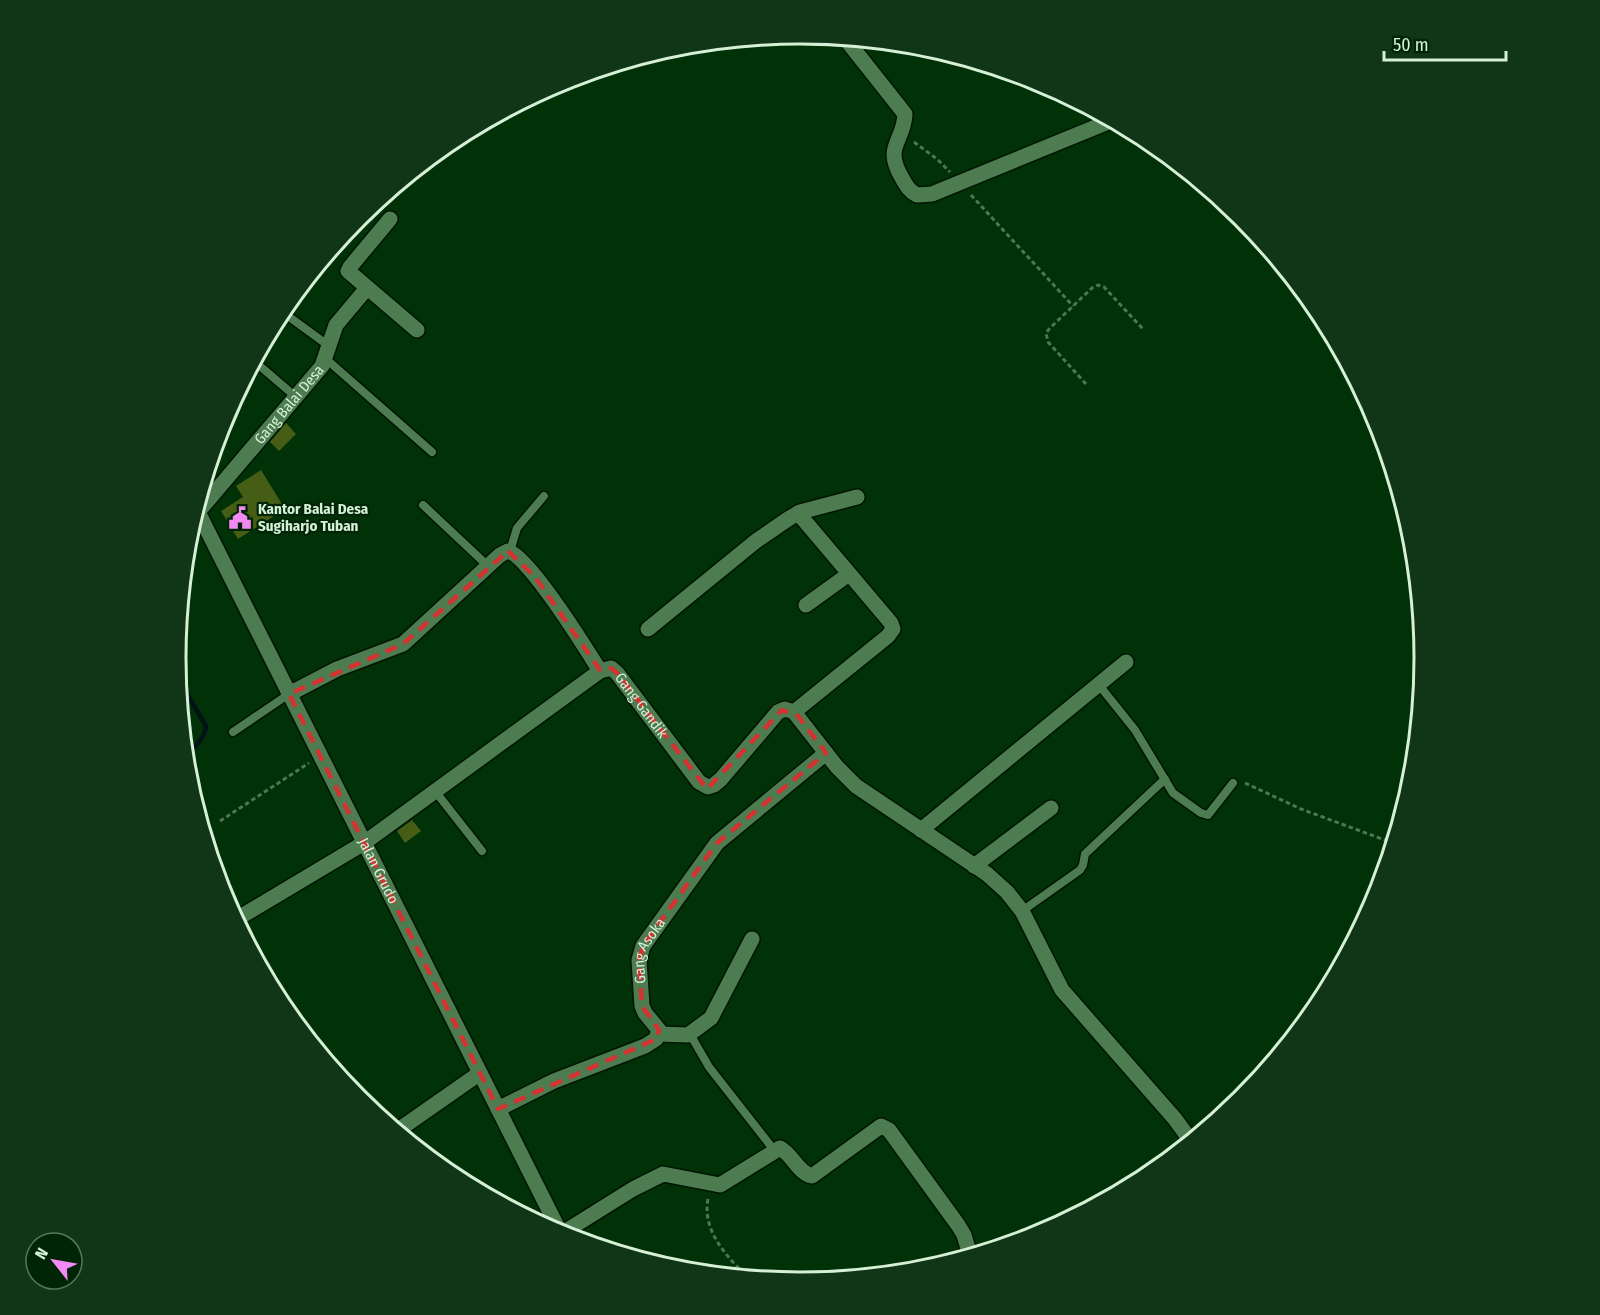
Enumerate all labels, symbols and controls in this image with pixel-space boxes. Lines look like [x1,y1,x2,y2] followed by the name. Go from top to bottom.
[1384,24,1506,62] scale bar
[1393,34,1429,56] text: 50 m
[251,361,328,448] street label: Gang Balai Desa
[258,500,369,535] place label: Kantor Balai Desa Sugiharjo Tuban
[227,505,253,531] public building icon: Kantor Balai Desa Sugiharjo Tuban
[611,669,672,742] street label: Gang Gandik
[354,835,403,907] street label: Jalan Grudo
[630,914,669,984] street label: Gang Asoka
[24,1231,84,1291] north arrow
[31,1245,52,1263] text: N

